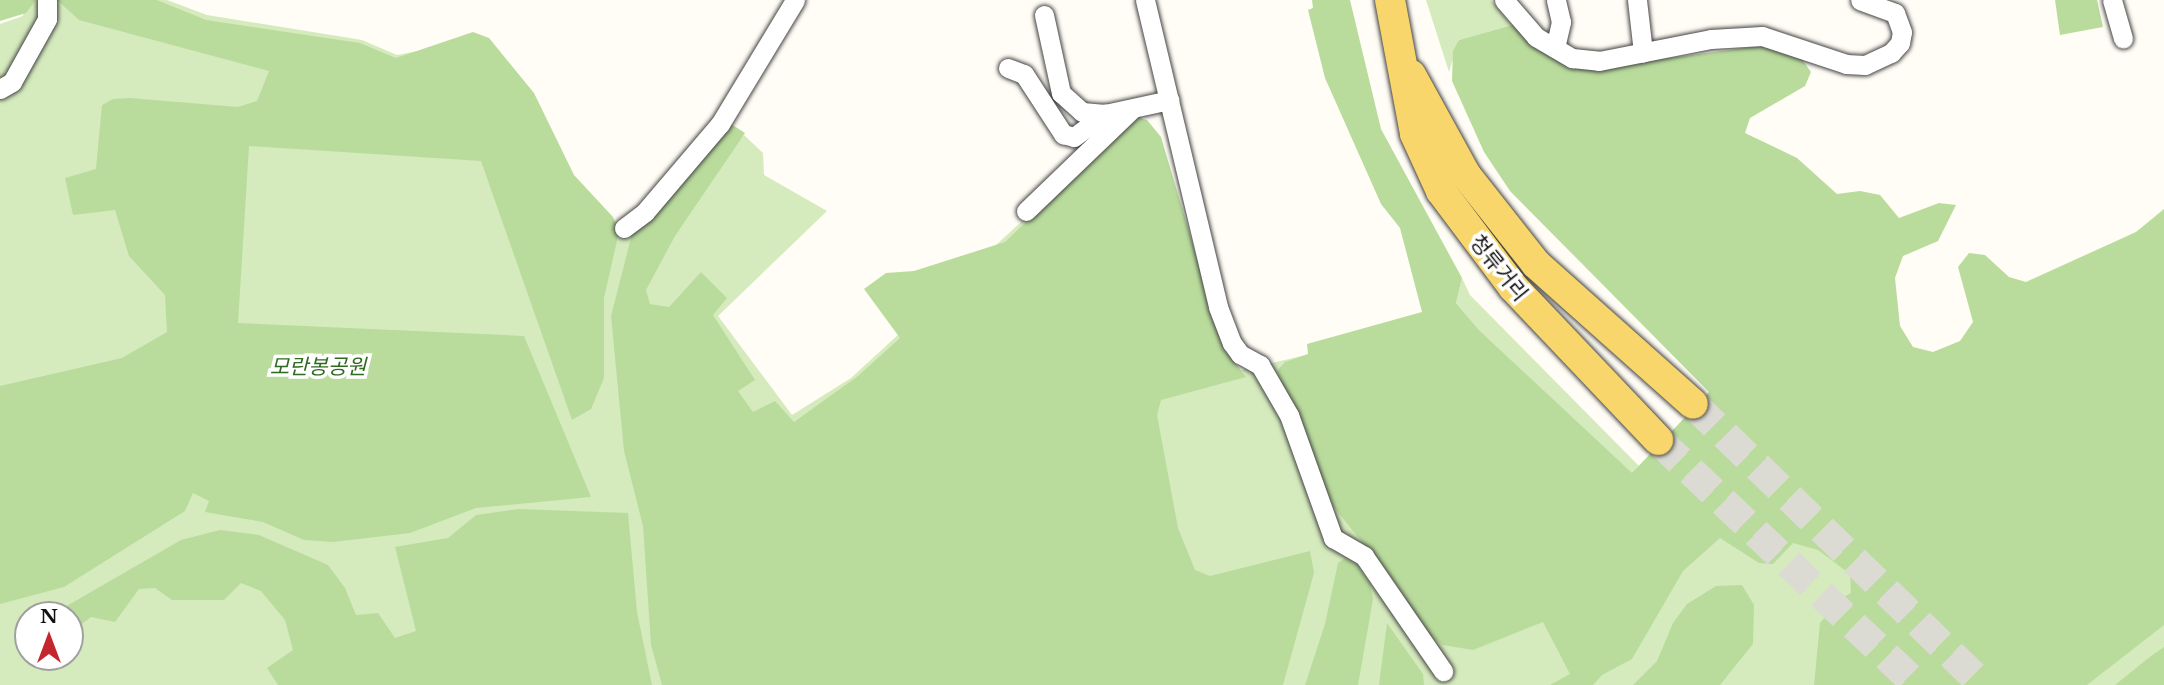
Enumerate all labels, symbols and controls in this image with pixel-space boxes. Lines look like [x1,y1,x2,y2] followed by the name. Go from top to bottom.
[1465,230,1533,306] street label: 청류거리
[270,354,366,380] park label: 모란봉공원
[14,601,84,671] north arrow
[40,605,58,628] text: N

